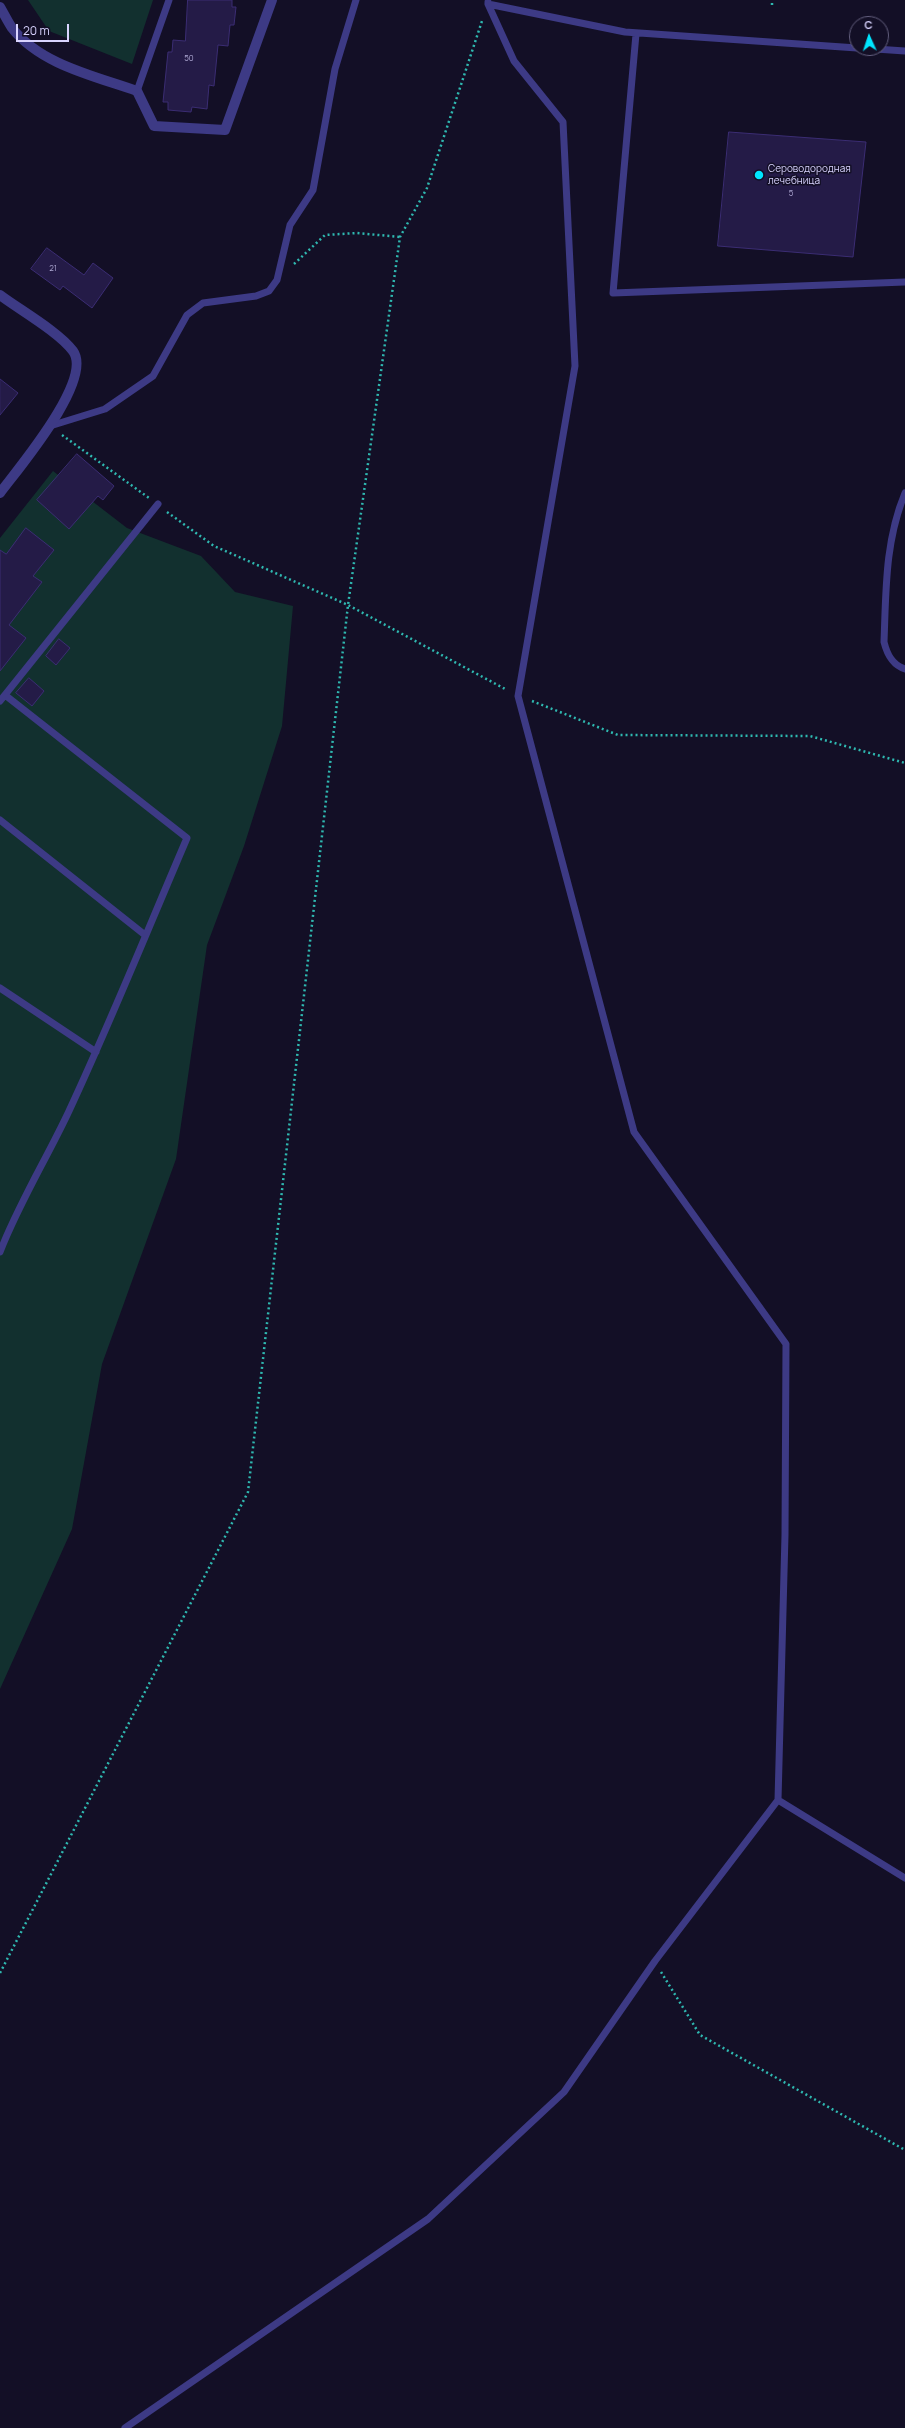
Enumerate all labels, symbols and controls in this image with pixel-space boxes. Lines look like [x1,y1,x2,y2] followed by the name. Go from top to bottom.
[18,16,71,42] scale bar
[849,16,889,56] north arrow
[864,17,873,32] text: С
[23,22,50,39] text: 20 m
[184,54,194,64] house number: 50
[768,163,851,186] place label: Сероводородная лечебница
[753,169,765,181] marker: Сероводородная лечебница
[789,189,793,199] house number: 5
[49,264,57,274] house number: 21

